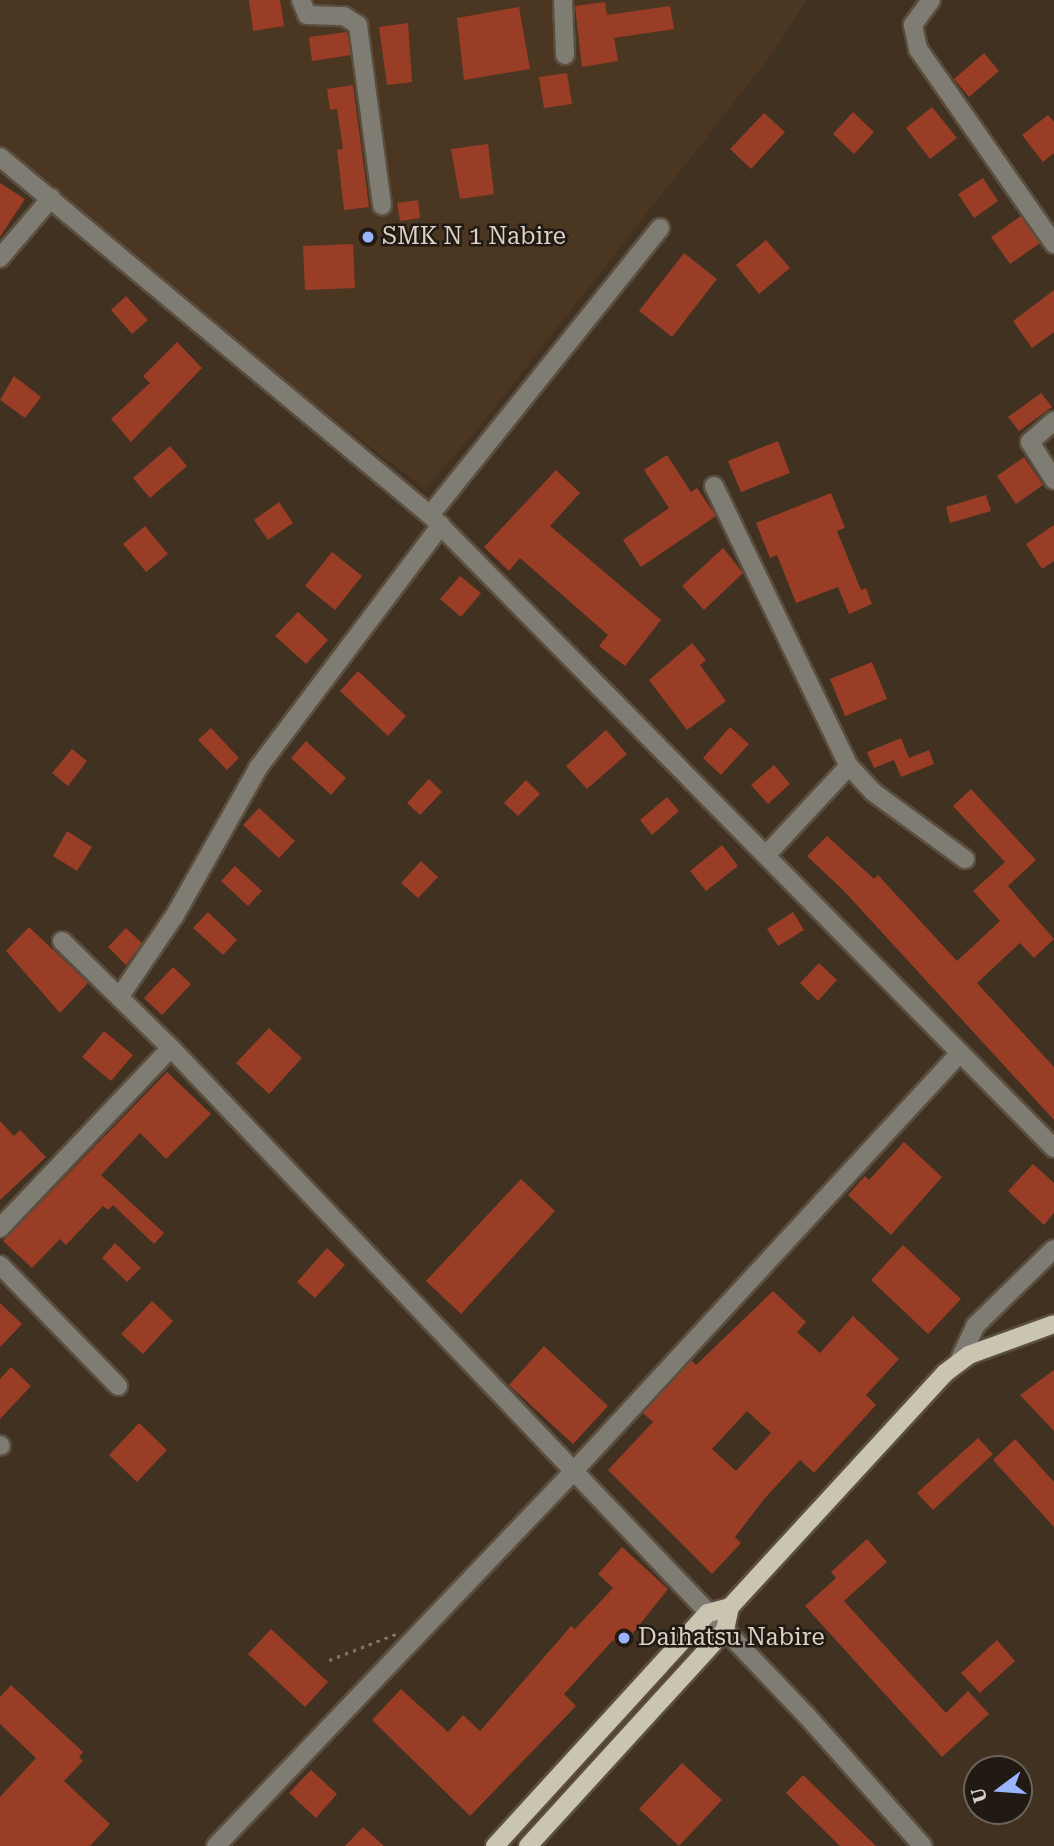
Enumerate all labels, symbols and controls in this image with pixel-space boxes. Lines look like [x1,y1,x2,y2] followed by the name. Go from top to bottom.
[382,223,566,251] place label: SMK N 1 Nabire
[360,229,376,245] marker: SMK N 1 Nabire
[638,1624,825,1652] place label: Daihatsu Nabire
[616,1630,632,1646] marker: Daihatsu Nabire
[963,1755,1033,1825] north arrow
[966,1785,992,1806] text: U

